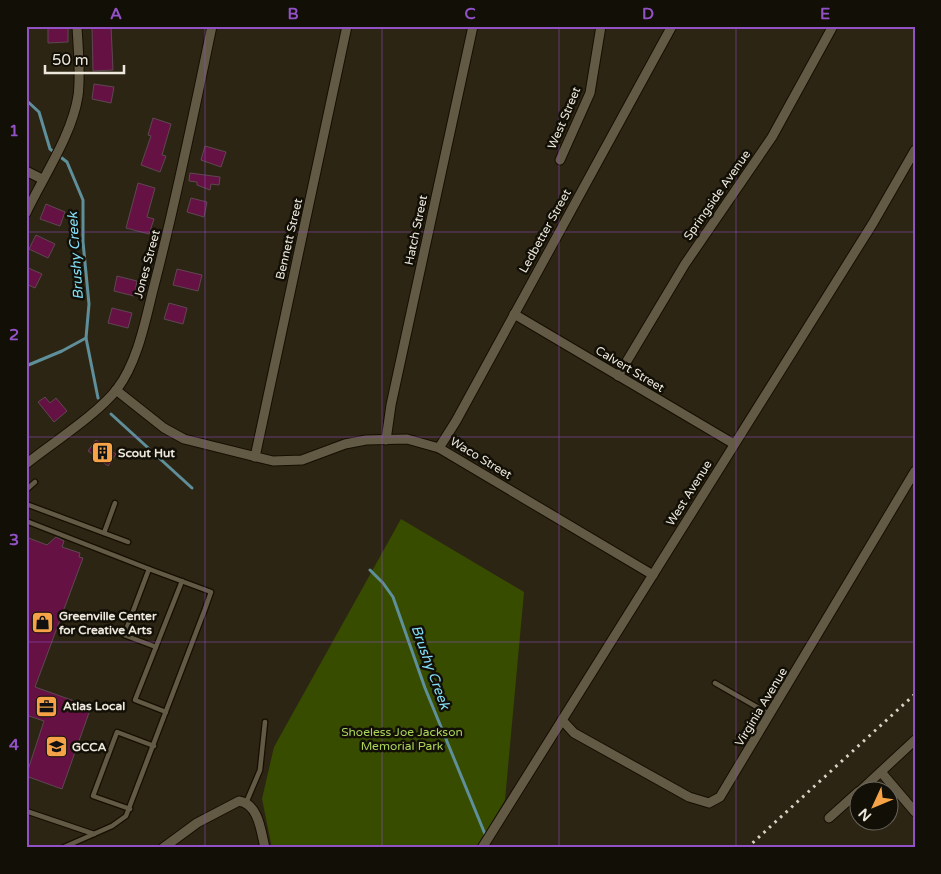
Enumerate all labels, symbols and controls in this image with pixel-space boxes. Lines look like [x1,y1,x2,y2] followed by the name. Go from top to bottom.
[110,4,122,24] text: A
[287,4,299,24] text: B
[464,4,476,24] text: C
[642,4,654,24] text: D
[820,4,830,24] text: E
[45,42,124,74] scale bar
[52,51,89,69] text: 50 m
[545,84,584,151] street label: West Street
[9,121,19,141] text: 1
[681,147,753,243] street label: Springside Avenue
[516,186,574,275] street label: Ledbetter Street
[402,193,430,266] street label: Hatch Street
[273,197,305,281] street label: Bennett Street
[64,210,87,300] water label: Brushy Creek
[131,228,163,300] street label: Jones Street
[9,325,19,345] text: 2
[593,343,667,395] street label: Calvert Street
[448,434,515,482] street label: Waco Street
[90,441,114,465] building icon: Scout Hut
[118,446,175,460] place label: Scout Hut
[663,457,715,528] street label: West Avenue
[9,530,19,550] text: 3
[58,609,157,637] place label: Greenville Center for Creative Arts
[31,611,55,635] shop icon: Greenville Center for Creative Arts
[407,623,454,713] water label: Brushy Creek
[732,665,790,749] street label: Virginia Avenue
[35,694,59,718] office icon: Atlas Local
[63,699,125,713] place label: Atlas Local
[341,725,463,753] park label: Shoeless Joe Jackson Memorial Park
[9,735,19,755] text: 4
[44,735,68,759] school or university icon: GCCA
[72,740,107,754] place label: GCCA
[848,782,898,832] north arrow
[855,805,875,825] text: N

